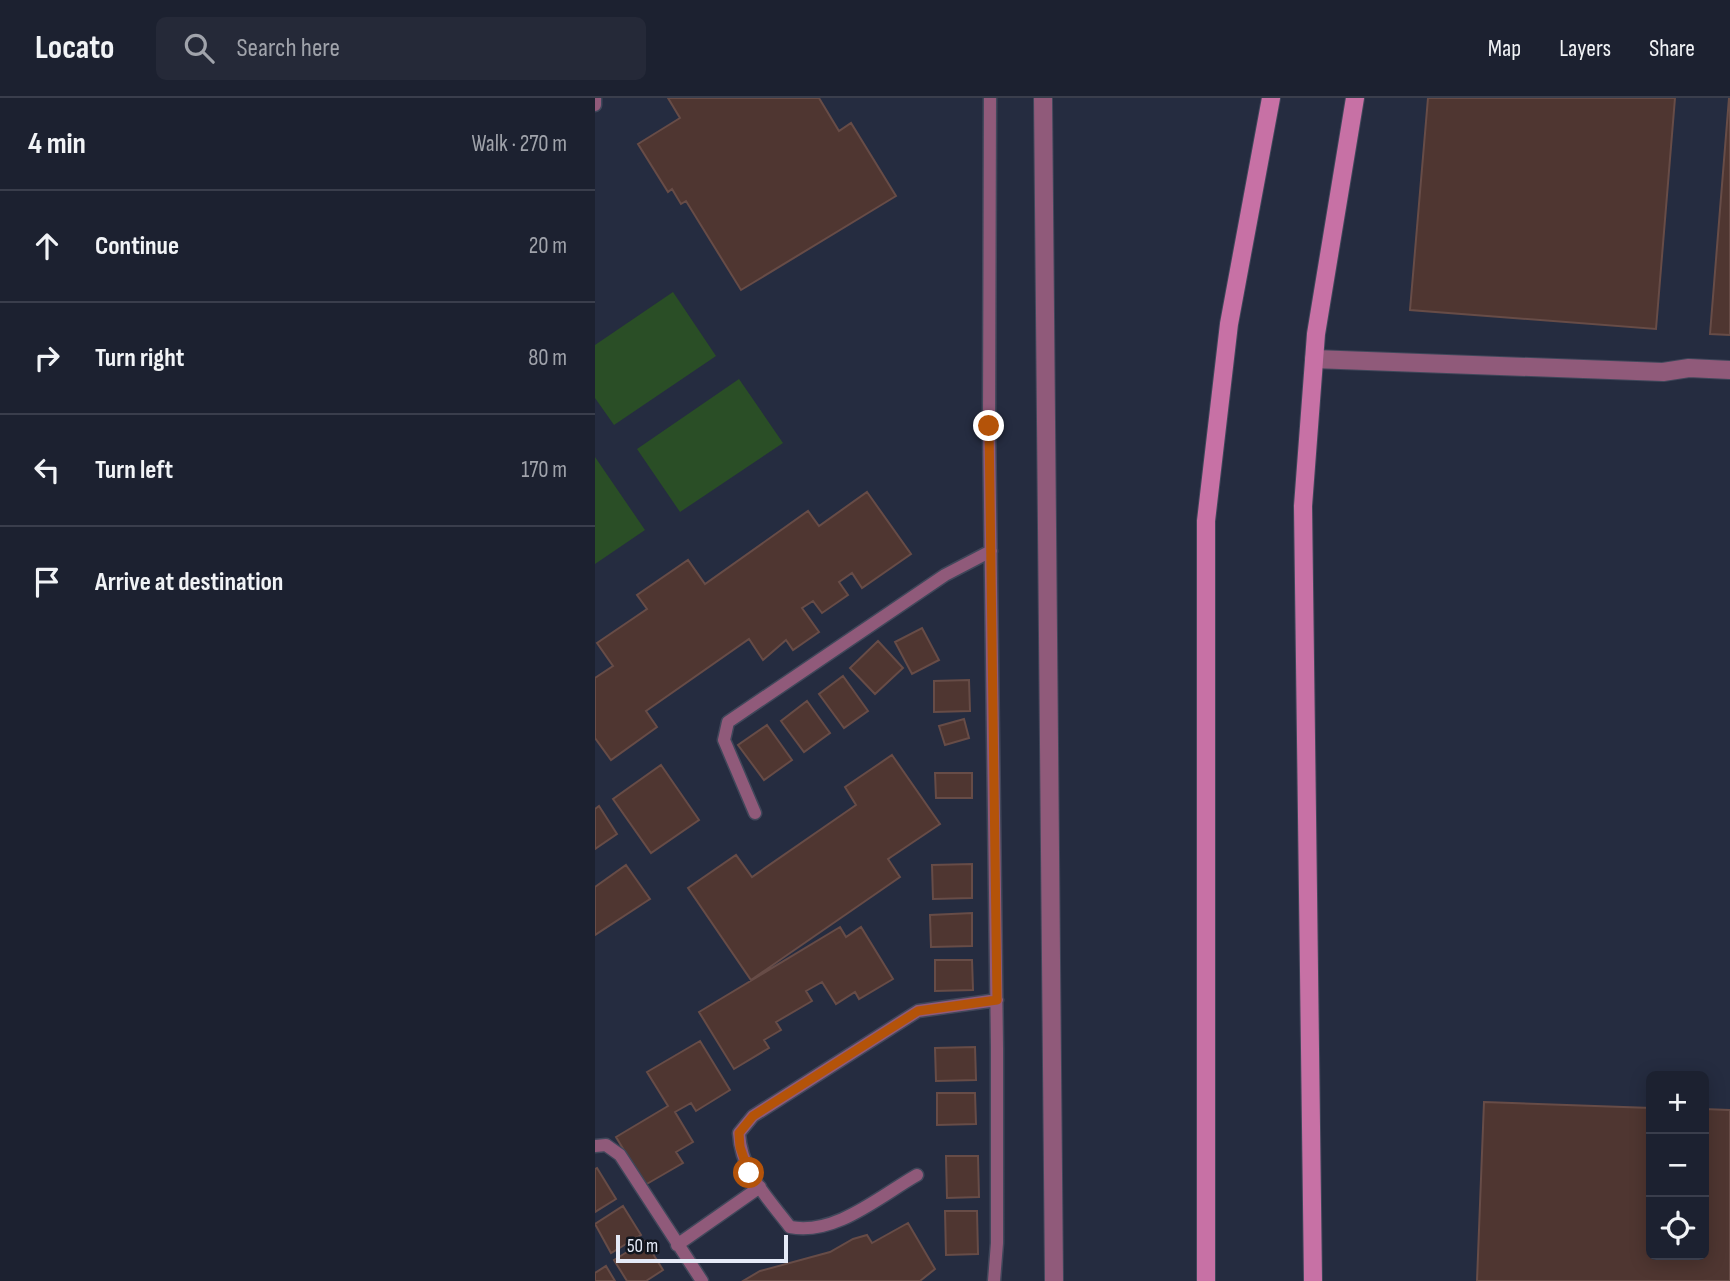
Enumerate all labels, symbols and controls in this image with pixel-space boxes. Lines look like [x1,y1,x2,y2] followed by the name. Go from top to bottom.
[156,17,646,80] search box
[35,28,114,68] text: Locato
[180,29,218,67] icon: search
[236,33,340,64] text: Search here
[1488,34,1521,63] text: Map
[1559,34,1611,63] text: Layers
[1649,34,1695,63] text: Share
[28,126,86,162] text: 4 min
[472,130,567,158] text: Walk · 270 m
[28,227,66,265] icon: ahead
[95,231,179,262] text: Continue
[529,232,567,260] text: 20 m
[28,339,66,377] icon: right
[95,343,184,374] text: Turn right
[528,344,567,372] text: 80 m
[973,410,1004,441] route end
[28,451,66,489] icon: left
[95,455,173,486] text: Turn left
[521,456,567,484] text: 170 m
[28,563,66,601] icon: arrive
[95,567,283,598] text: Arrive at destination
[1646,1071,1709,1260] map controls
[1646,1071,1709,1134] button: +
[1646,1134,1709,1197] button: −
[733,1157,764,1188] route start
[1646,1197,1709,1260] button: locate
[616,1232,787,1264] scale bar
[627,1235,658,1258] text: 50 m

